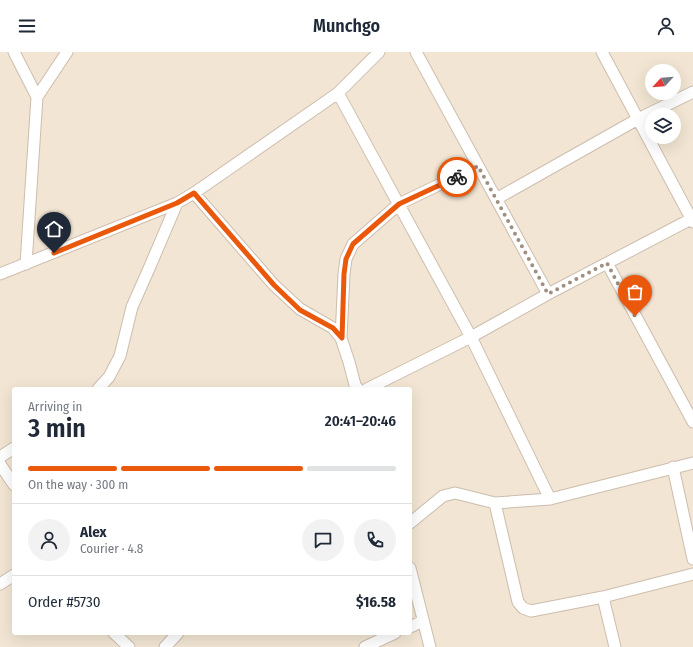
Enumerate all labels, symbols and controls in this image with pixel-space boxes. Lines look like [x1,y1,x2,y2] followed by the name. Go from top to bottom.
[16,15,38,37] icon: menu
[313,15,380,37] text: Munchgo
[655,15,677,37] icon: person
[645,64,681,100] north arrow
[645,64,681,144] map controls
[645,108,681,144] button: layers
[437,157,477,197] courier
[446,166,468,188] icon: bike
[37,212,71,253] pin
[43,218,65,240] icon: home
[618,275,652,316] pin
[624,281,646,303] icon: bag
[28,399,82,414] text: Arriving in
[325,412,396,430] text: 20:41–20:46
[28,413,86,444] text: 3 min
[28,477,128,492] text: On the way · 300 m
[28,519,70,561] button: person
[302,519,344,561] button: chat
[354,519,396,561] button: phone
[80,523,107,541] text: Alex
[80,541,143,556] text: Courier · 4.8
[28,593,101,611] text: Order #5730
[356,593,396,611] text: $16.58

